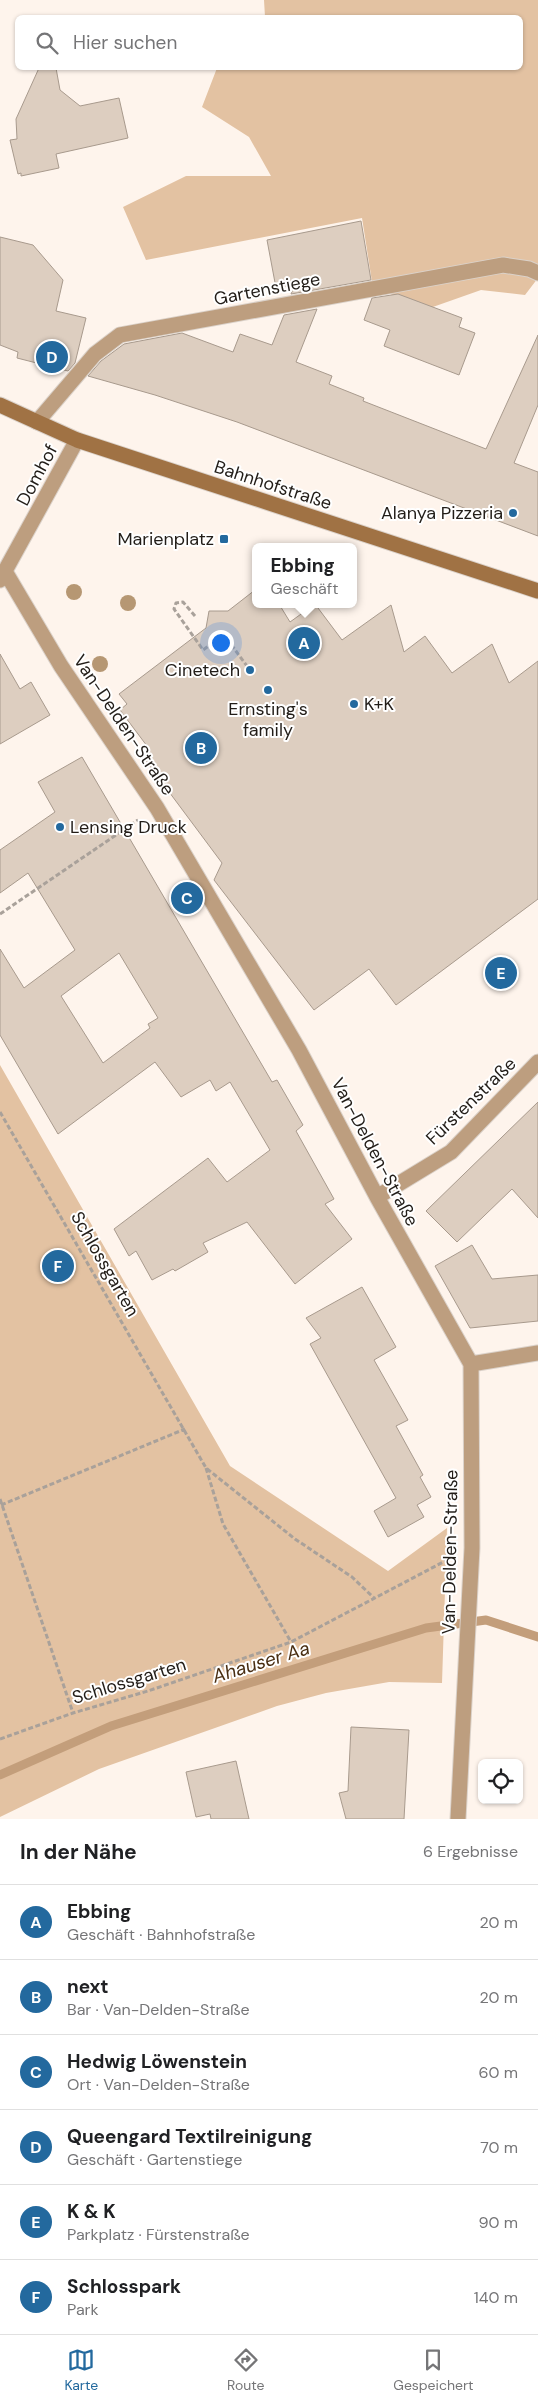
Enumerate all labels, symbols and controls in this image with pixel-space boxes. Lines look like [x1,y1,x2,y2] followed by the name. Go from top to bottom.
[15,15,523,70] search box
[33,29,61,57] icon: search
[73,30,177,55] text: Hier suchen
[212,267,322,311] street label: Gartenstiege
[36,338,68,376] pin: D
[11,440,63,510] street label: Domhof
[211,455,335,515] street label: Bahnhofstraße
[381,501,503,525] place label: Alanya Pizzeria
[507,507,519,519] marker: Alanya Pizzeria
[117,527,214,551] place label: Marienplatz
[218,533,230,545] marker: Marienplatz
[252,543,357,608] popup
[270,553,335,578] text: Ebbing
[270,578,339,599] text: Geschäft
[288,624,320,662] pin: A
[208,630,234,656] your location
[68,650,180,800] street label: Van-Delden-Straße
[165,658,240,682] place label: Cinetech
[244,664,256,676] marker: Cinetech
[262,684,274,696] marker: Ernsting's family
[364,692,395,716] place label: K+K
[228,697,308,742] place label: Ernsting's family
[348,698,360,710] marker: K+K
[185,729,217,767] pin: B
[70,815,187,839] place label: Lensing Druck
[54,821,66,833] marker: Lensing Druck
[171,879,203,917] pin: C
[485,954,517,992] pin: E
[421,1052,521,1150] street label: Fürstenstraße
[326,1074,424,1230] street label: Van-Delden-Straße
[65,1207,145,1321] street label: Schlossgarten
[42,1247,74,1285] pin: F
[437,1469,463,1635] street label: Van-Delden-Straße
[208,1635,313,1689] water label: Ahauser Aa
[69,1652,189,1710] street label: Schlossgarten
[478,1759,523,1804] map controls
[478,1759,523,1804] button: locate
[20,1838,137,1866] text: In der Nähe
[423,1841,518,1862] text: 6 Ergebnisse
[67,1899,131,1924] text: Ebbing
[30,1912,42,1933] text: A
[479,1912,518,1933] text: 20 m
[67,1924,255,1945] text: Geschäft · Bahnhofstraße
[67,1974,109,1999] text: next
[31,1987,41,2008] text: B
[479,1987,518,2008] text: 20 m
[67,1999,250,2020] text: Bar · Van-Delden-Straße
[67,2049,247,2074] text: Hedwig Löwenstein
[30,2062,42,2083] text: C
[478,2062,518,2083] text: 60 m
[67,2074,250,2095] text: Ort · Van-Delden-Straße
[67,2124,312,2149] text: Queengard Textilreinigung
[30,2137,42,2158] text: D
[480,2137,518,2158] text: 70 m
[67,2149,242,2170] text: Geschäft · Gartenstiege
[67,2199,116,2224] text: K & K
[31,2212,41,2233] text: E
[478,2212,518,2233] text: 90 m
[67,2224,250,2245] text: Parkplatz · Fürstenstraße
[67,2274,181,2299] text: Schlosspark
[32,2287,40,2308] text: F
[474,2287,518,2308] text: 140 m
[67,2299,99,2320] text: Park
[64,2346,98,2394] tab: Karte
[227,2346,265,2394] tab: Route
[393,2346,474,2394] tab: Gespeichert

